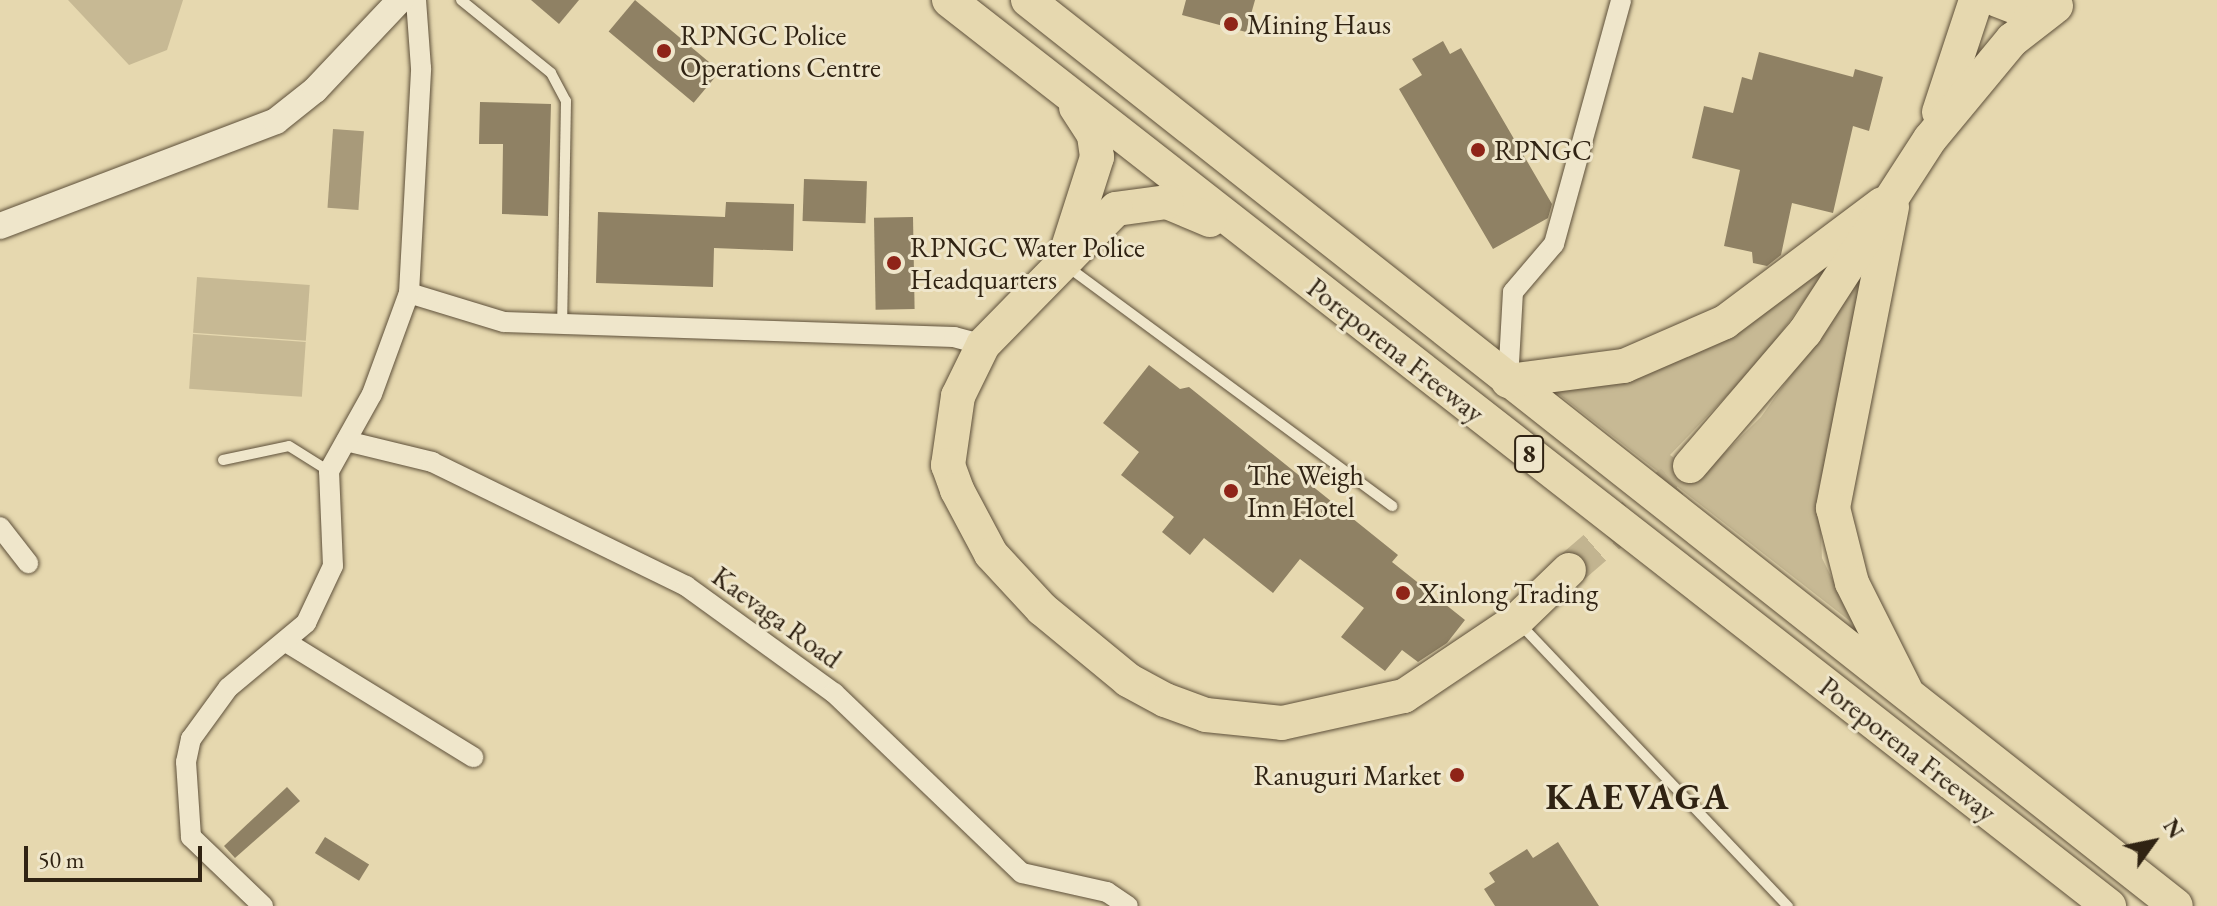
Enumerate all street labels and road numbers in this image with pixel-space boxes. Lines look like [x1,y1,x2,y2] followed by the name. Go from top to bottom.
[1301,270,1491,430] street label: Poreporena Freeway
[1513,432,1545,476] road number: 8
[706,559,848,675] street label: Kaevaga Road
[1813,669,2003,829] street label: Poreporena Freeway

